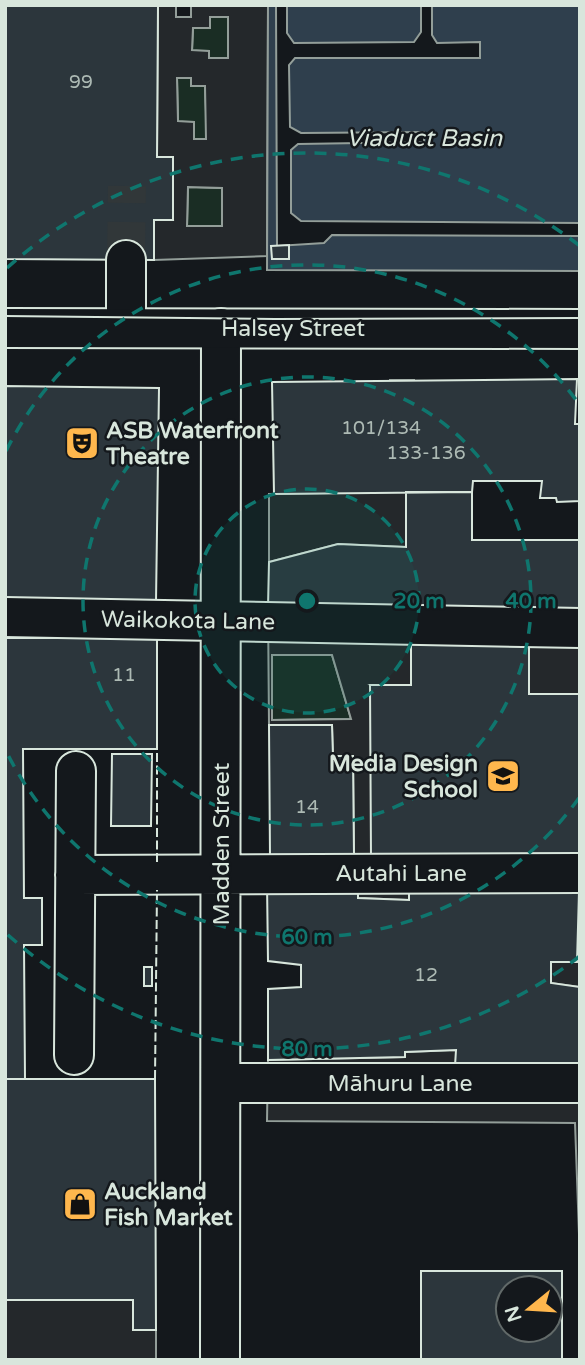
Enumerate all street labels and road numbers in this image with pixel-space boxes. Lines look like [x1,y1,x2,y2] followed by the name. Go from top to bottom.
[221,315,365,343] street label: Halsey Street
[101,605,275,637] street label: Waikokota Lane
[208,762,236,925] street label: Madden Street
[335,860,467,888] street label: Autahi Lane
[327,1070,473,1098] street label: Māhuru Lane

